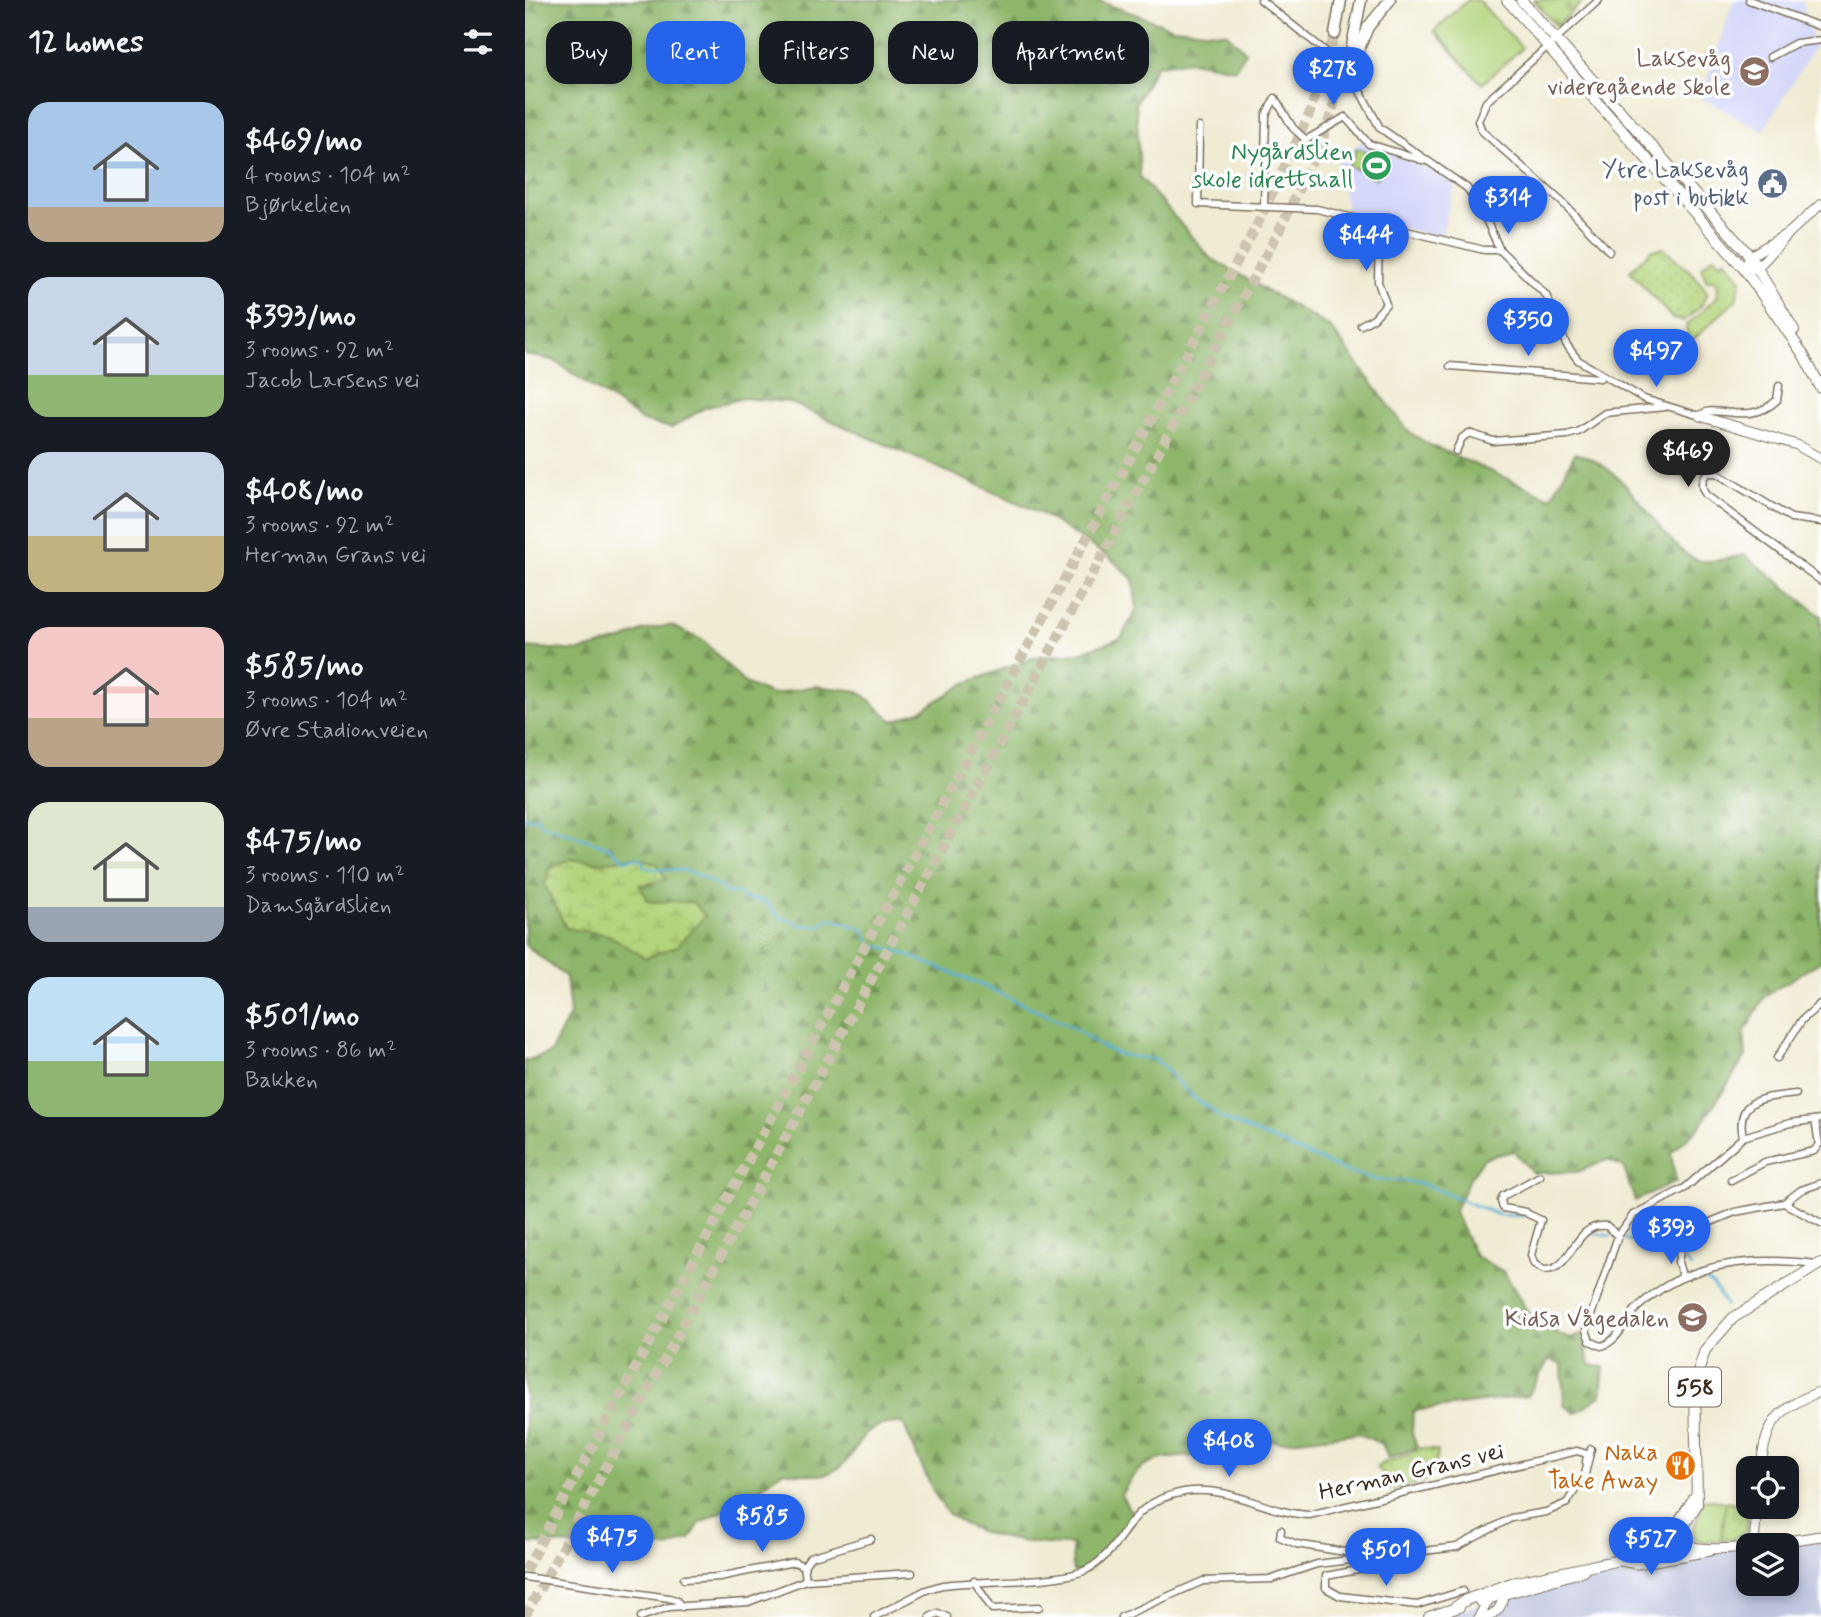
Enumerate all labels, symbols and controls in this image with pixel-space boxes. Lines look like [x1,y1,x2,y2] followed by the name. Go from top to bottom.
[546,21,632,84] chip: Buy
[646,21,745,84] chip: Rent
[759,21,874,84] chip: Filters
[888,21,978,84] chip: New
[992,21,1149,84] chip: Apartment
[28,23,144,62] text: 12 homes
[459,23,497,61] icon: filters
[1547,44,1731,103] place label: Laksevåg videregående skole
[1292,48,1374,107] pin: $278
[1309,55,1357,85] text: $278
[1737,55,1771,89] school or university icon: Laksevåg videregående skole
[245,122,362,161] text: $469/mo
[84,130,168,214] icon: home
[1192,137,1353,196] place label: Nygårdslien skole idrettshall
[1359,148,1393,182] sports icon: Nygårdslien skole idrettshall
[1602,155,1749,214] place label: Ytre Laksevåg post i butikk
[245,161,411,191] text: 4 rooms · 104 m²
[1755,166,1789,200] public building icon: Ytre Laksevåg post i butikk
[1467,176,1549,236] pin: $314
[1484,184,1532,214] text: $314
[245,191,351,221] text: Bjørkelien
[1325,214,1407,273] pin: $444
[1339,221,1393,251] text: $444
[245,297,356,336] text: $393/mo
[1487,298,1569,358] pin: $350
[84,305,168,389] icon: home
[1503,306,1553,336] text: $350
[1615,330,1697,389] pin: $497
[245,336,394,366] text: 3 rooms · 92 m²
[1629,337,1683,367] text: $497
[245,366,420,396] text: Jacob Larsens vei
[1647,430,1729,489] pin: $469
[1662,437,1714,467] text: $469
[245,472,363,511] text: $408/mo
[84,480,168,564] icon: home
[245,511,394,541] text: 3 rooms · 92 m²
[245,541,426,571] text: Herman Grans vei
[245,647,364,686] text: $585/mo
[84,655,168,739] icon: home
[245,686,408,716] text: 3 rooms · 104 m²
[245,716,428,746] text: Øvre Stadionveien
[245,822,362,861] text: $475/mo
[84,830,168,914] icon: home
[245,861,405,891] text: 3 rooms · 110 m²
[245,891,392,921] text: Damsgårdslien
[245,997,359,1036] text: $501/mo
[84,1005,168,1089] icon: home
[245,1036,396,1066] text: 3 rooms · 86 m²
[245,1066,318,1096] text: Bakken
[1630,1206,1712,1266] pin: $393
[1647,1214,1695,1244] text: $393
[1675,1301,1709,1335] school or university icon: Kidsa Vågedalen
[1505,1304,1669,1335] place label: Kidsa Vågedalen
[1669,1368,1721,1406] road number: 558
[1188,1420,1270,1479] pin: $408
[1203,1427,1255,1457] text: $408
[1316,1436,1507,1509] street label: Herman Grans vei
[1548,1438,1658,1497] place label: Naka Take Away
[1664,1449,1698,1483] restaurant icon: Naka Take Away
[1736,1456,1799,1596] map controls
[1736,1456,1799,1519] button: locate
[721,1494,803,1554] pin: $585
[736,1502,788,1532] text: $585
[571,1516,653,1575] pin: $475
[1610,1518,1692,1577] pin: $527
[586,1523,638,1553] text: $475
[1625,1525,1677,1555] text: $527
[1345,1528,1427,1588] pin: $501
[1736,1533,1799,1596] button: layers
[1361,1536,1411,1566] text: $501

